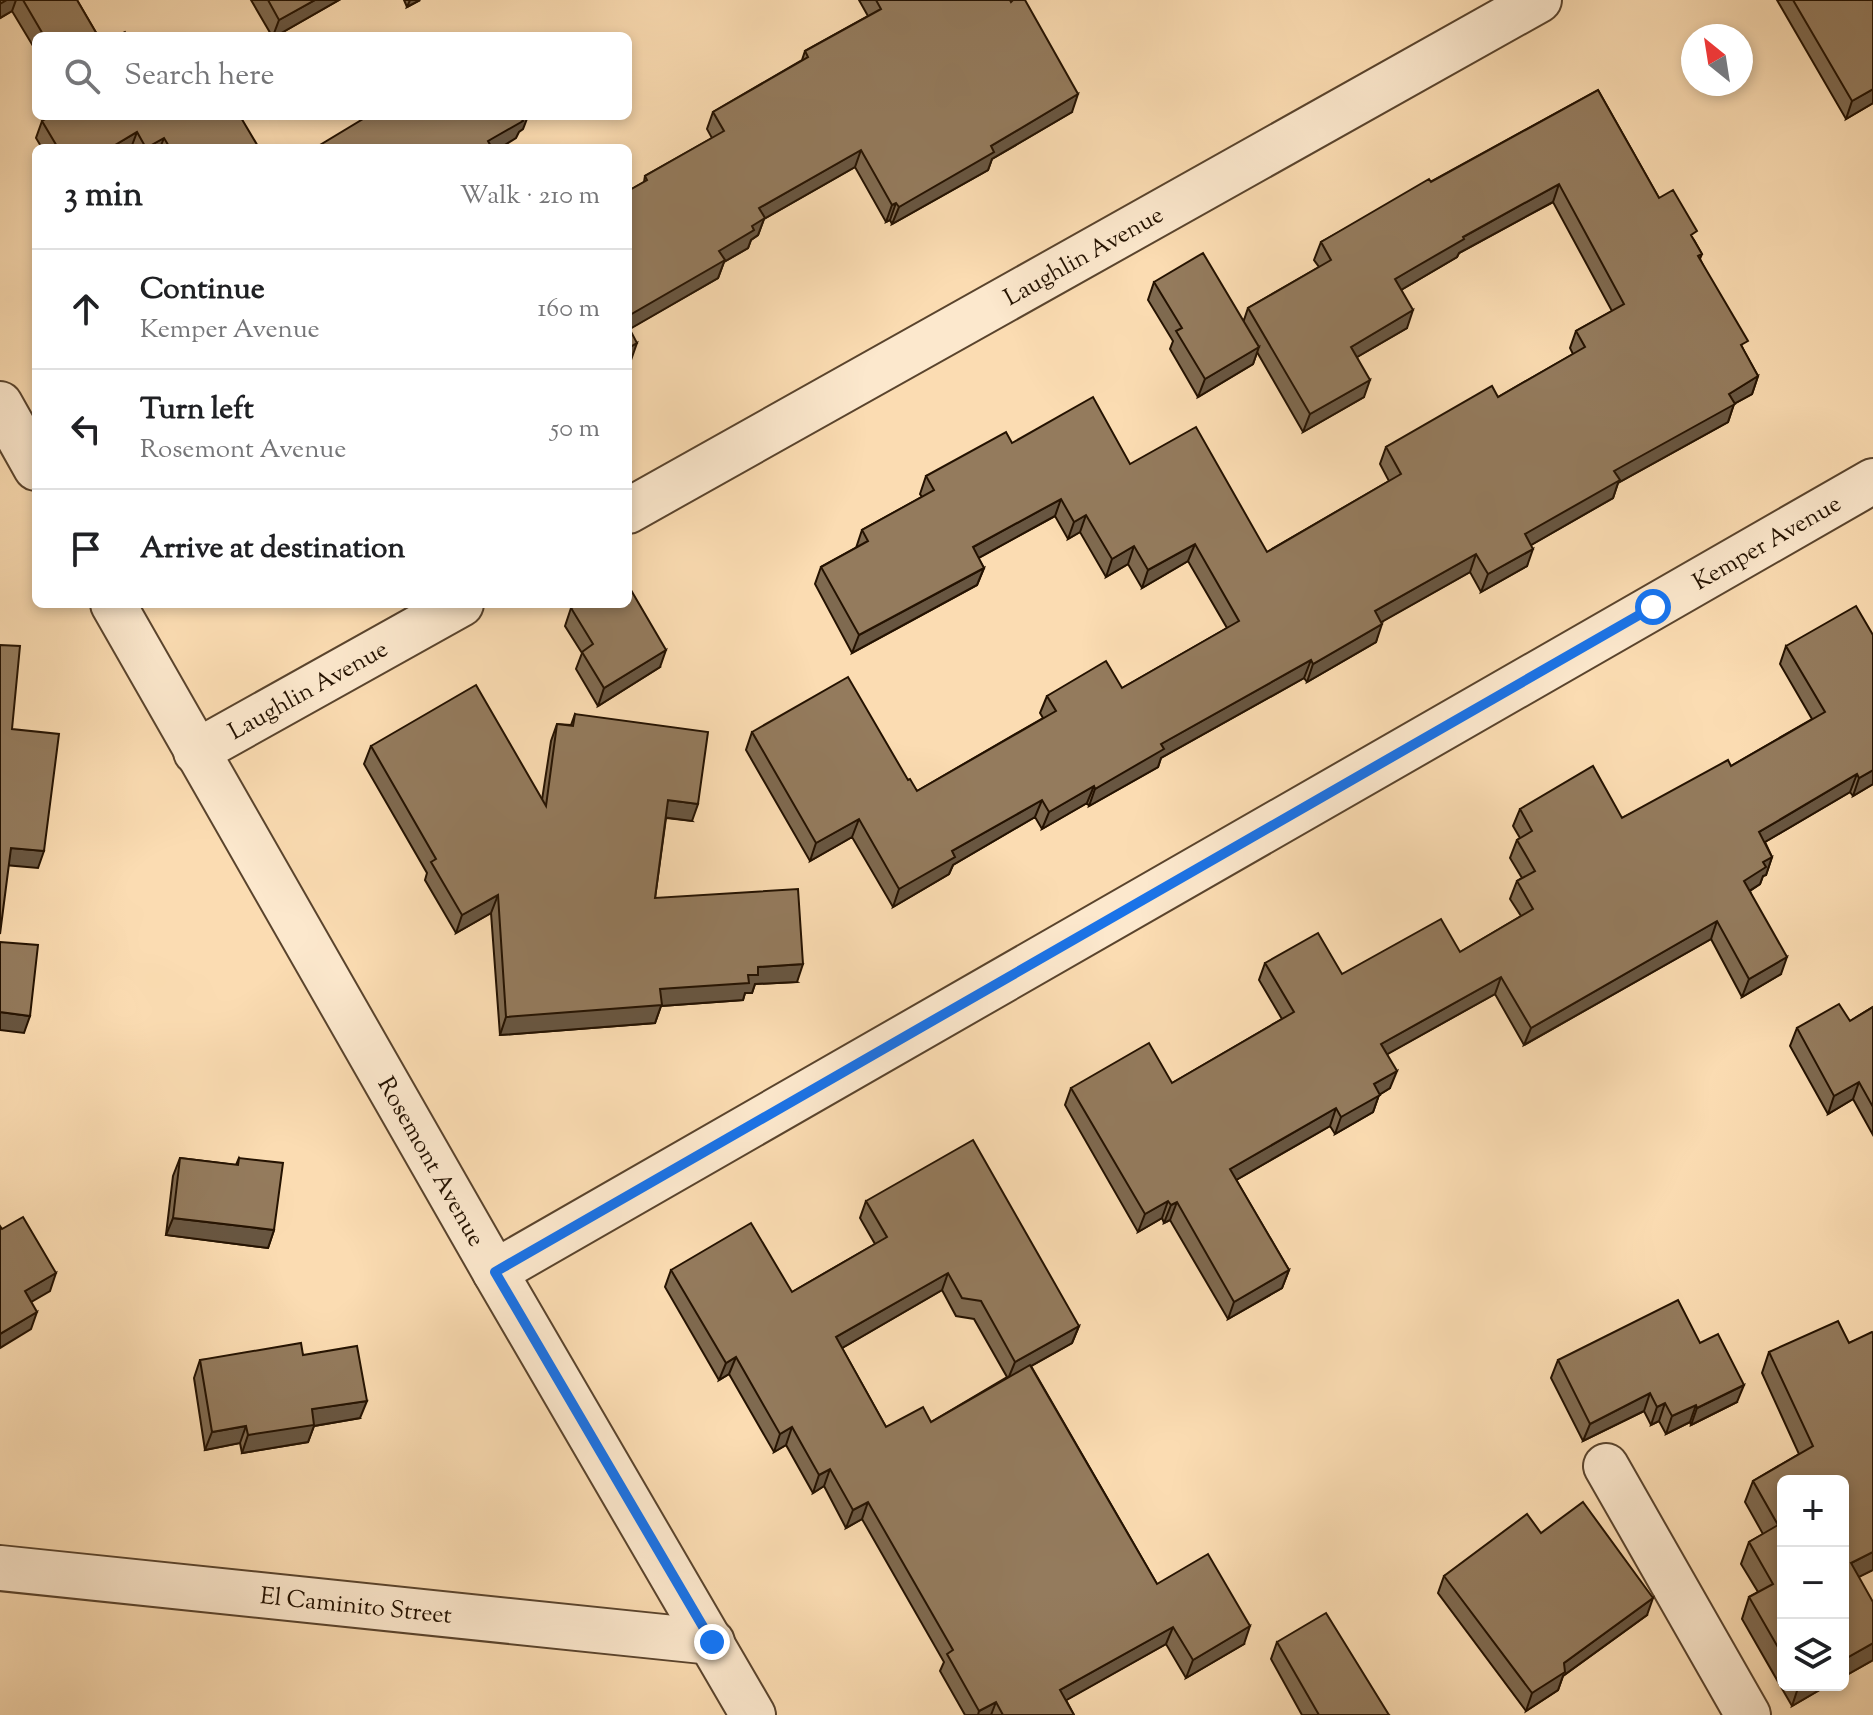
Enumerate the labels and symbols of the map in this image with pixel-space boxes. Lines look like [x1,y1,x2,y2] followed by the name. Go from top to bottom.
[1681,24,1753,96] north arrow
[998,199,1170,316] street label: Laughlin Avenue
[1687,488,1848,600] street label: Kemper Avenue
[1635,589,1671,625] route start
[223,633,395,750] street label: Laughlin Avenue
[368,1071,492,1253] street label: Rosemont Avenue
[258,1580,453,1634] street label: El Caminito Street
[694,1624,730,1660] route end

